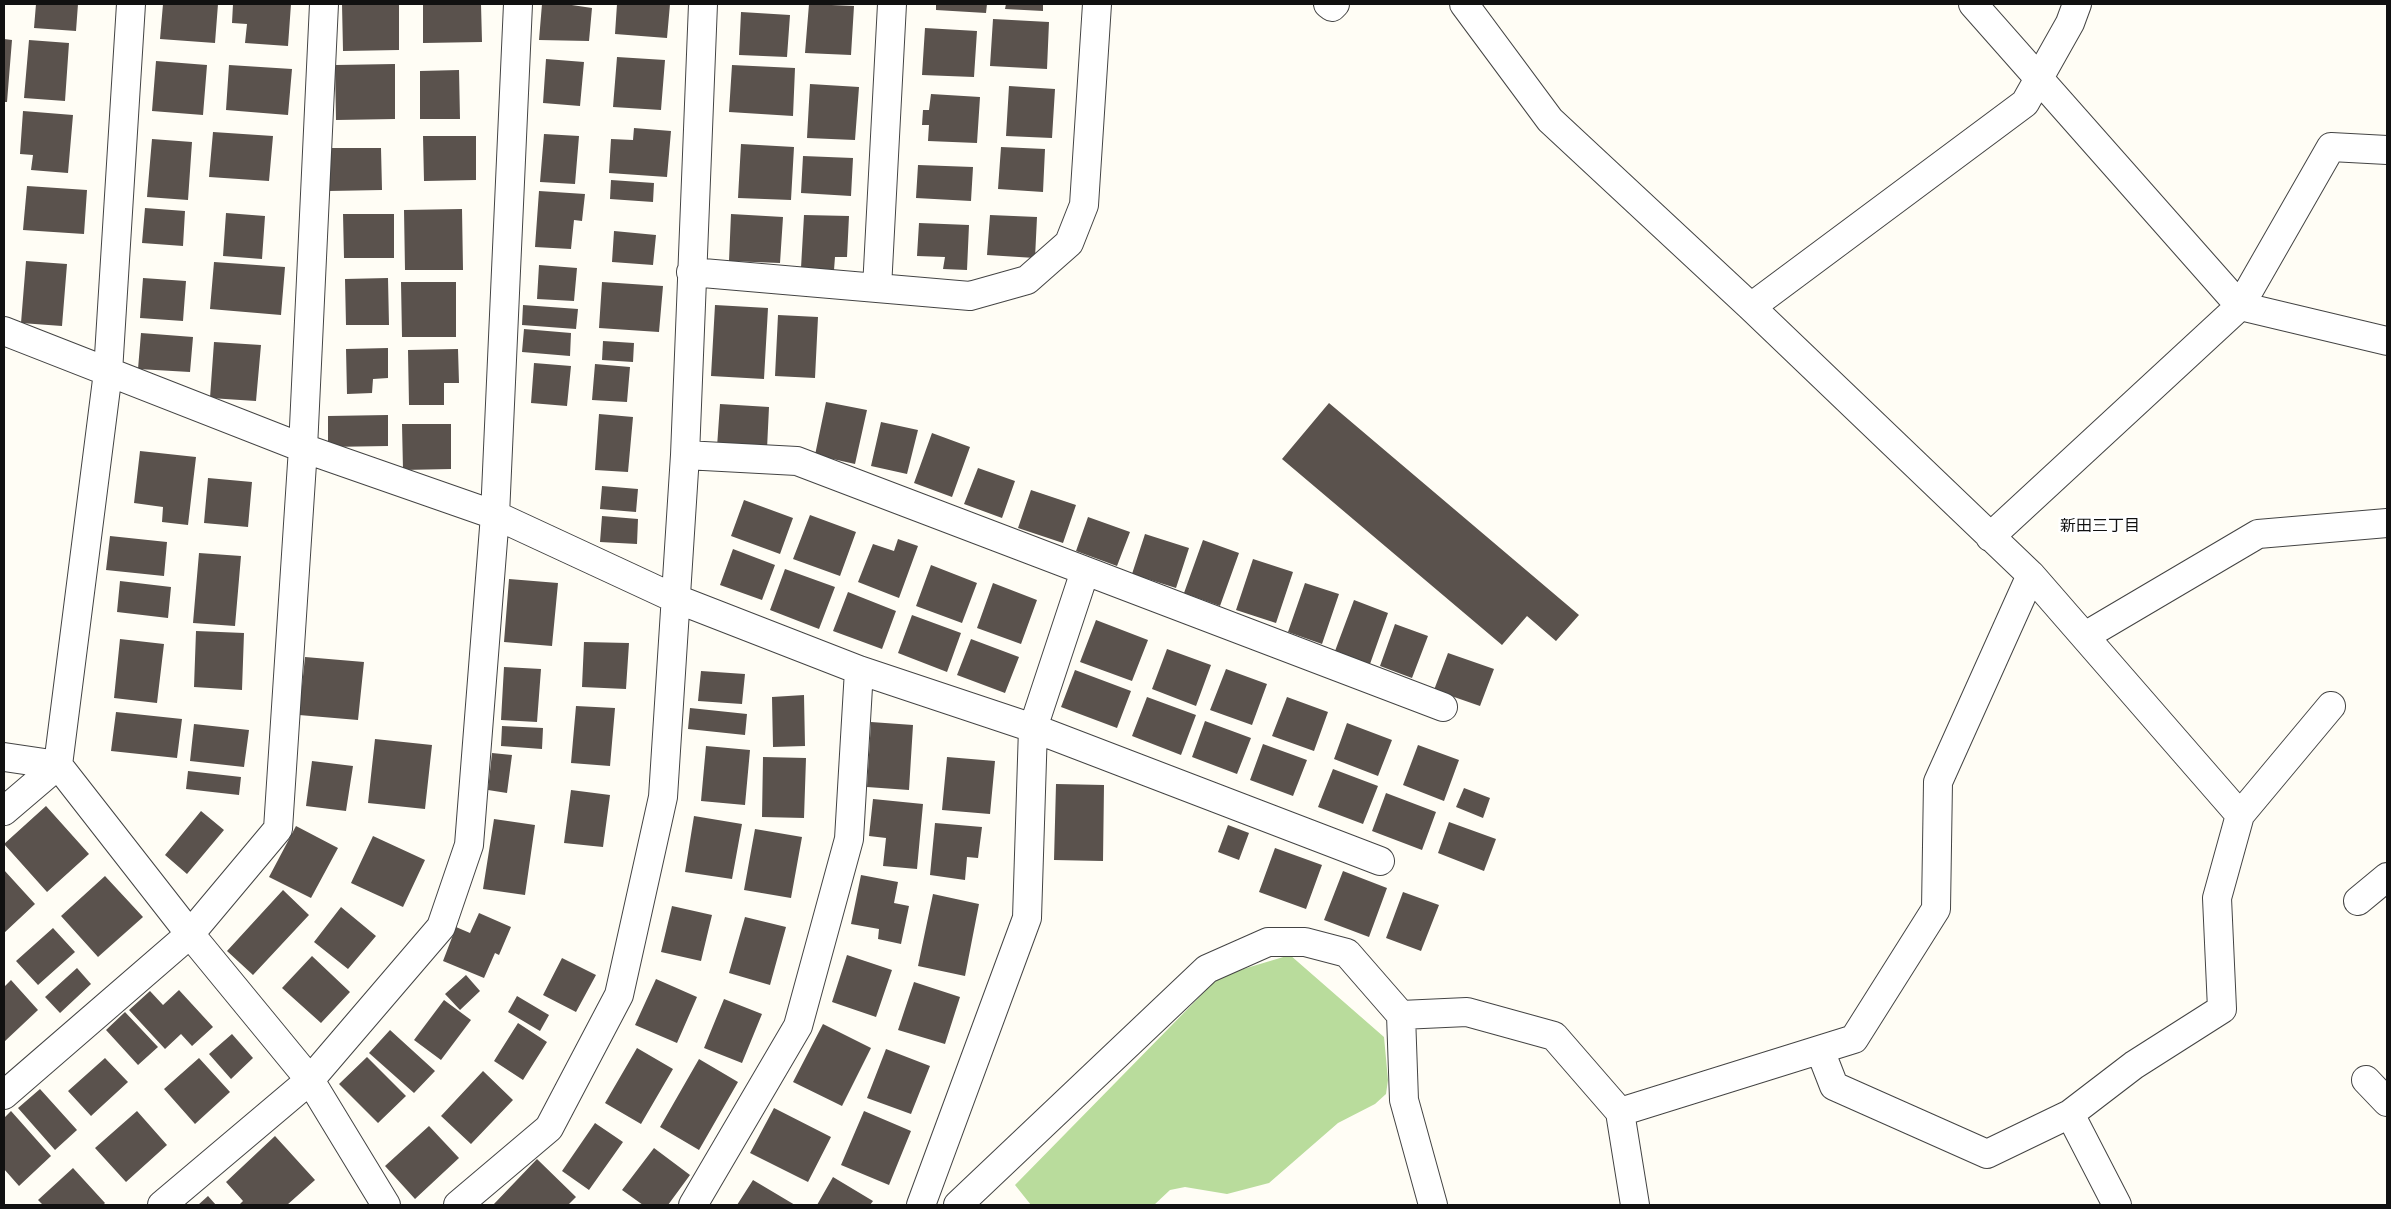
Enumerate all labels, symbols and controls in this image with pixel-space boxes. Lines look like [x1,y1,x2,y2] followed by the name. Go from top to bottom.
[2060,516,2140,536] district label: 新田三丁目

